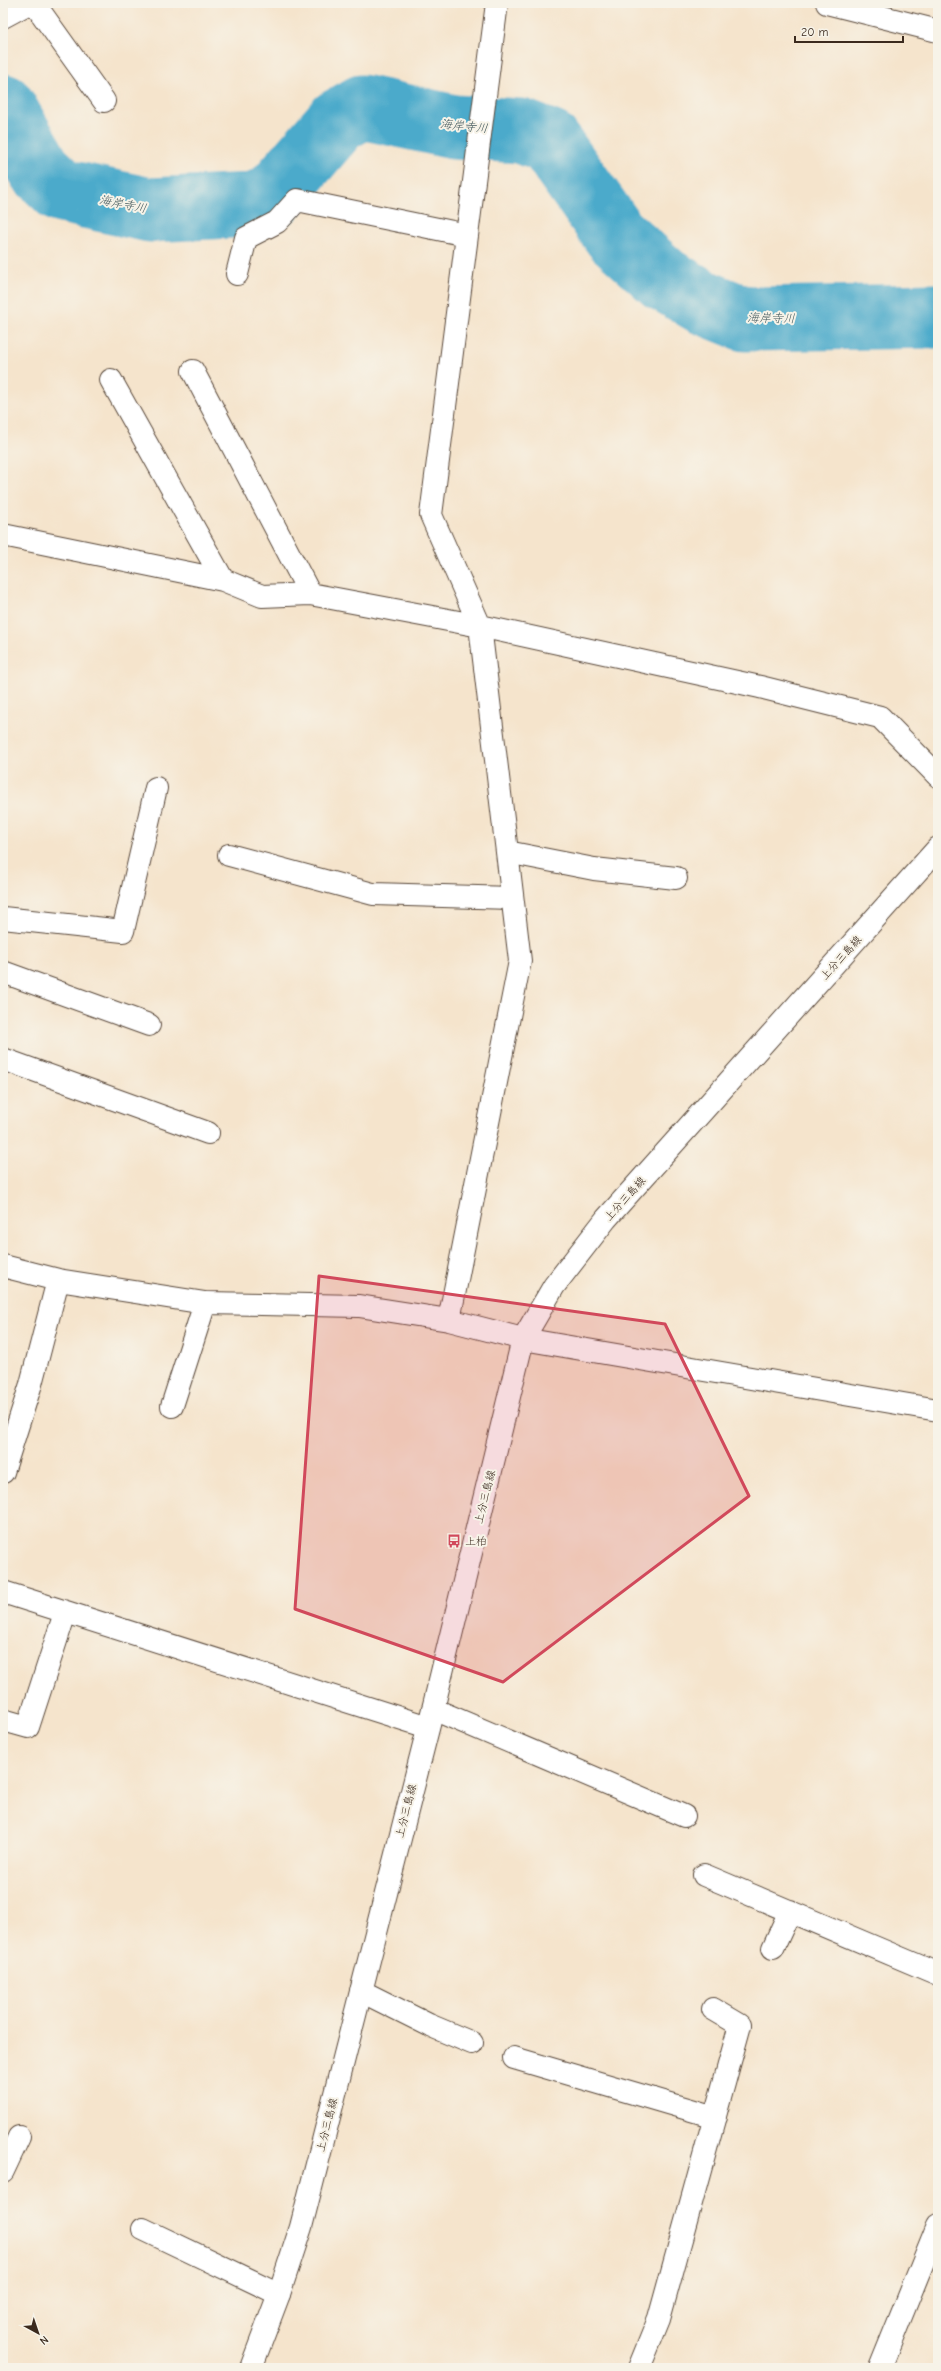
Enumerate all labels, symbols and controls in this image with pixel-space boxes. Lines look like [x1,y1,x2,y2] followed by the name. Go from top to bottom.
[795,18,903,44] scale bar
[801,25,829,39] text: 20 m
[439,117,489,135] water label: 海岸寺川
[98,193,148,215] water label: 海岸寺川
[747,311,795,325] water label: 海岸寺川
[818,933,864,983] street label: 上分三島線
[602,1174,648,1224] street label: 上分三島線
[472,1469,498,1525] street label: 上分三島線
[446,1533,462,1549] bus stop icon: 上柏
[465,1535,487,1548] place label: 上柏
[393,1783,419,1839] street label: 上分三島線
[314,2097,340,2153] street label: 上分三島線
[18,2313,58,2353] north arrow
[37,2333,51,2348] text: N

